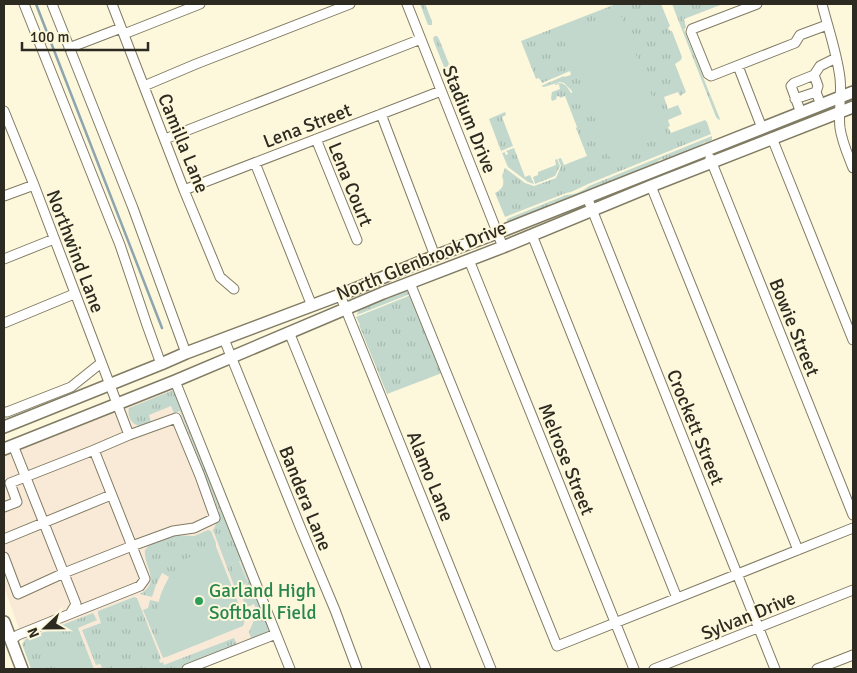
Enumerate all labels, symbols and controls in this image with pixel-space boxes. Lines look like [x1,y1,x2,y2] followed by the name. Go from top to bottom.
[22,20,149,52] scale bar
[30,28,70,46] text: 100 m
[437,62,502,177] street label: Stadium Drive
[152,90,214,197] street label: Camilla Lane
[260,98,355,154] street label: Lena Street
[322,139,378,230] street label: Lena Court
[41,186,110,316] street label: Northwind Lane
[333,216,510,306] street label: North Glenbrook Drive
[764,275,825,380] street label: Bowie Street
[661,366,729,489] street label: Crockett Street
[533,400,600,519] street label: Melrose Street
[401,428,459,525] street label: Alamo Lane
[273,442,337,554] street label: Bandera Lane
[209,579,317,625] place label: Garland High Softball Field
[698,586,799,646] street label: Sylvan Drive
[193,595,205,607] marker: Garland High Softball Field
[20,603,70,653] north arrow
[24,625,43,640] text: N

